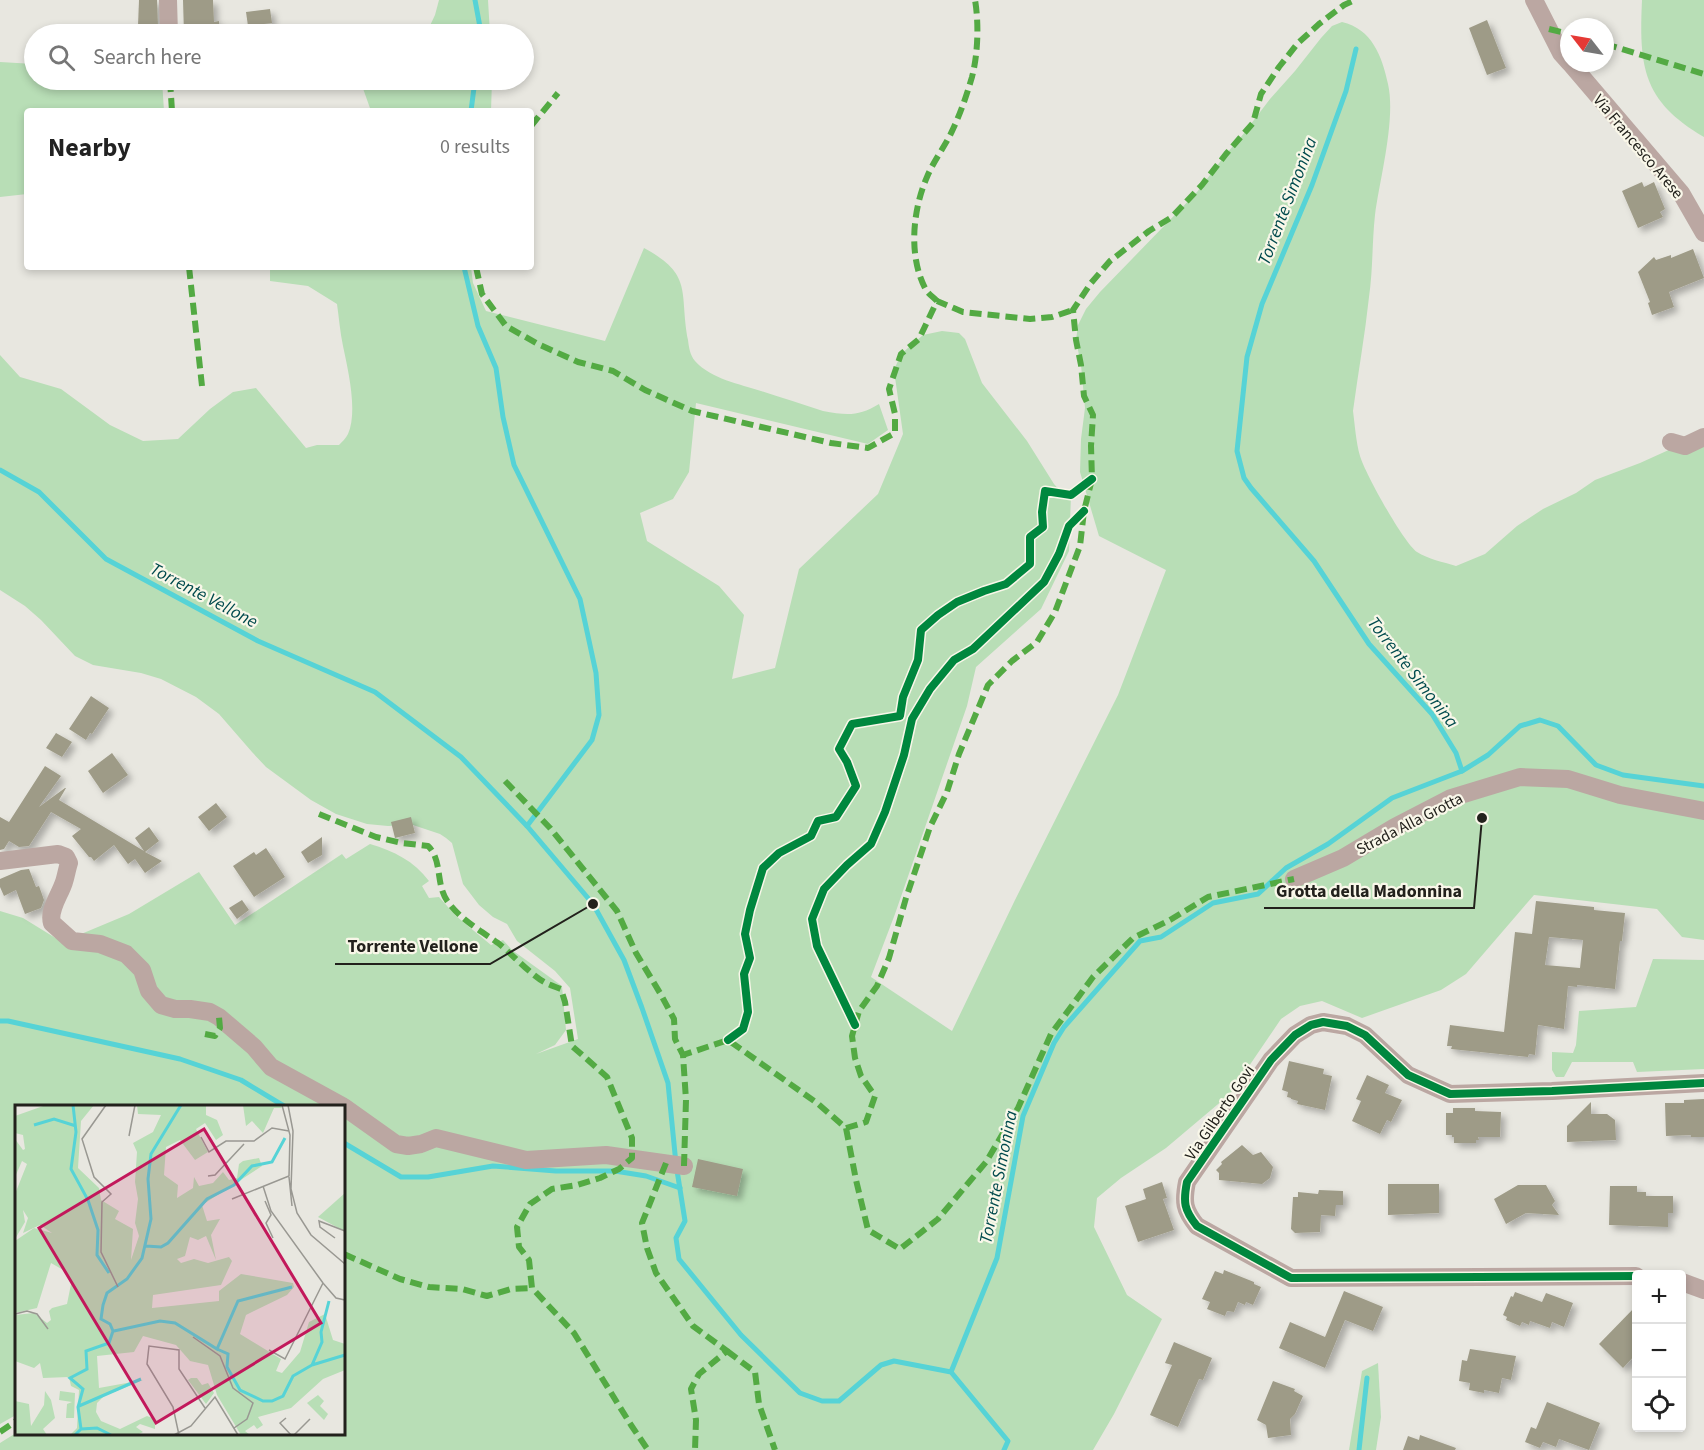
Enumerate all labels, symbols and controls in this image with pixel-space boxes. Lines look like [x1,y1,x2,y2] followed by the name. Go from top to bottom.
[1560,18,1614,72] north arrow
[24,24,534,90] search box
[45,41,78,74] icon: search
[93,41,201,73] text: Search here
[1588,90,1689,204] street label: Via Francesco Arese
[48,129,131,166] text: Nearby
[440,133,510,161] text: 0 results
[1252,133,1323,269] water label: Torrente Simonina
[146,557,262,634] water label: Torrente Vellone
[1361,611,1464,733] water label: Torrente Simonina
[1352,788,1467,860] street label: Strada Alla Grotta
[1264,872,1474,908] callout: Grotta della Madonnina
[1276,879,1462,904] text: Grotta della Madonnina
[335,928,490,964] callout: Torrente Vellone
[348,934,478,959] text: Torrente Vellone
[1180,1061,1260,1165] street label: Via Gilberto Govi
[15,1105,345,1435] inset map
[973,1108,1024,1246] water label: Torrente Simonina
[1632,1270,1686,1432] map controls
[1632,1270,1686,1324] button: +
[1632,1324,1686,1378] button: −
[1632,1378,1686,1432] button: locate

